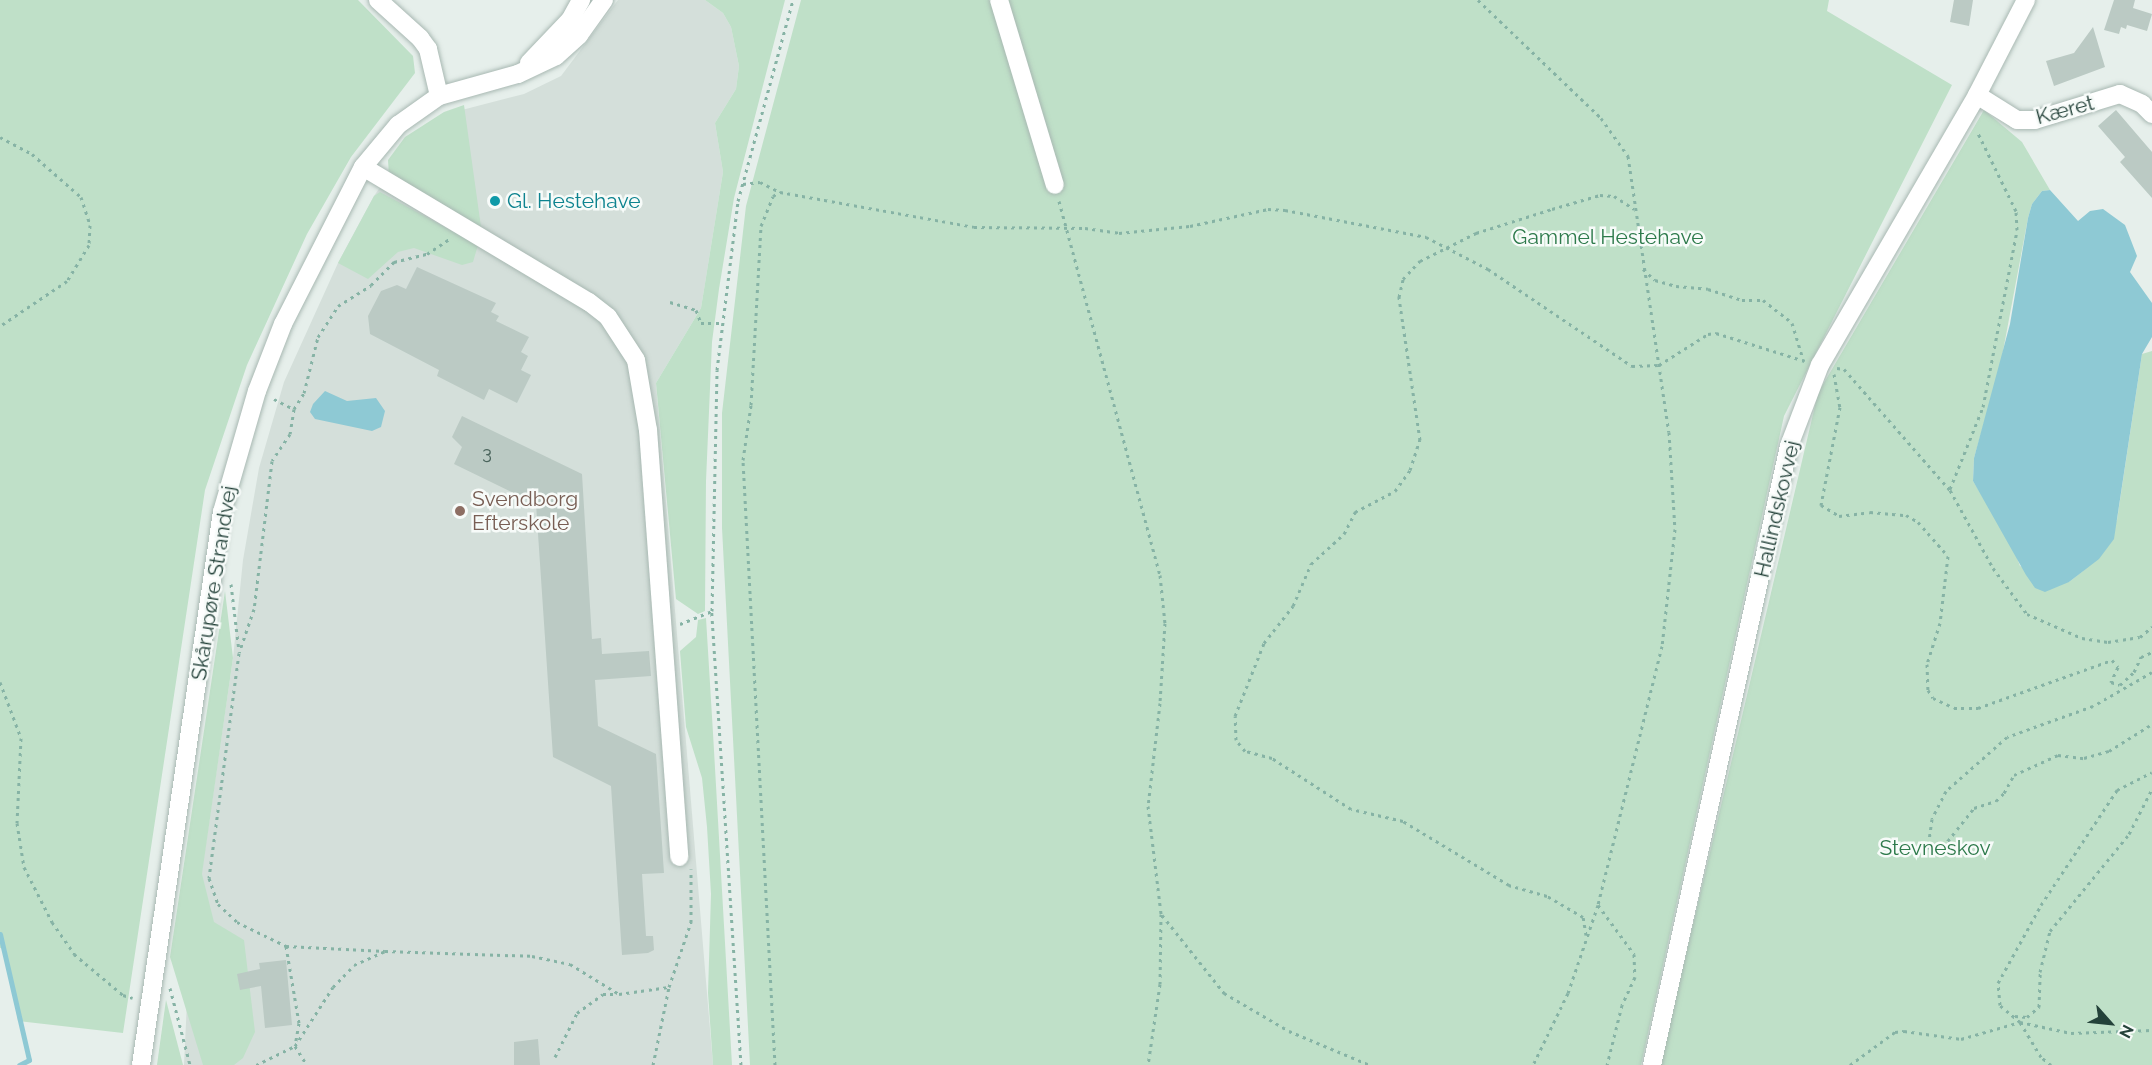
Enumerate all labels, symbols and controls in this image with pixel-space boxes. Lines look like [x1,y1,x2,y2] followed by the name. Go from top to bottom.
[2033,90,2097,130] street label: Kæret
[507,188,641,214] place label: Gl. Hestehave
[488,194,502,208] marker: Gl. Hestehave
[1512,224,1704,250] park label: Gammel Hestehave
[1749,438,1805,580] street label: Hallindskovvej
[482,442,492,464] house number: 3
[186,484,242,682] street label: Skårupøre Strandvej
[472,486,578,536] place label: Svendborg Efterskole
[453,504,467,518] marker: Svendborg Efterskole
[1879,835,1991,861] park label: Stevneskov
[2080,993,2140,1053] north arrow
[2115,1022,2138,1041] text: N

